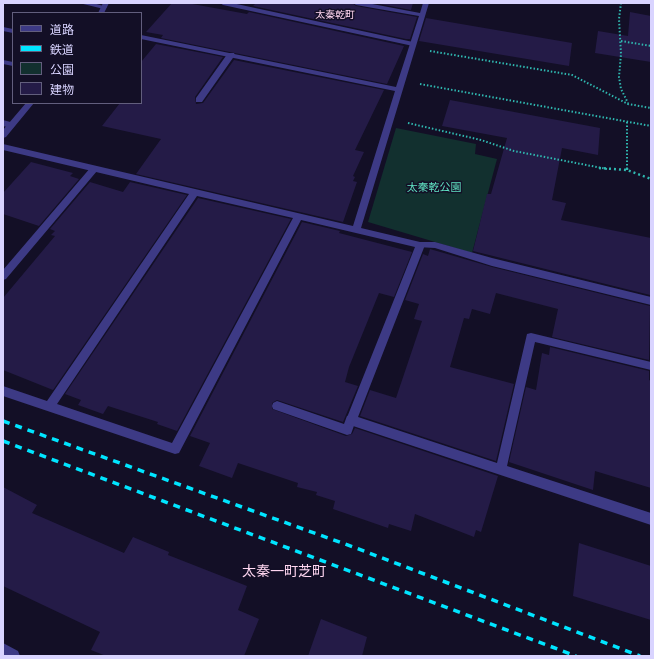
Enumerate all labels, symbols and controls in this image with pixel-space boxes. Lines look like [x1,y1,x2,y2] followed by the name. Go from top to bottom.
[315,9,355,21] district label: 太秦乾町
[12,12,142,104] legend
[50,22,74,37] text: 道路
[50,42,74,57] text: 鉄道
[50,62,74,77] text: 公園
[50,82,74,97] text: 建物
[407,181,461,195] park label: 太秦乾公園
[242,564,326,580] district label: 太秦一町芝町

